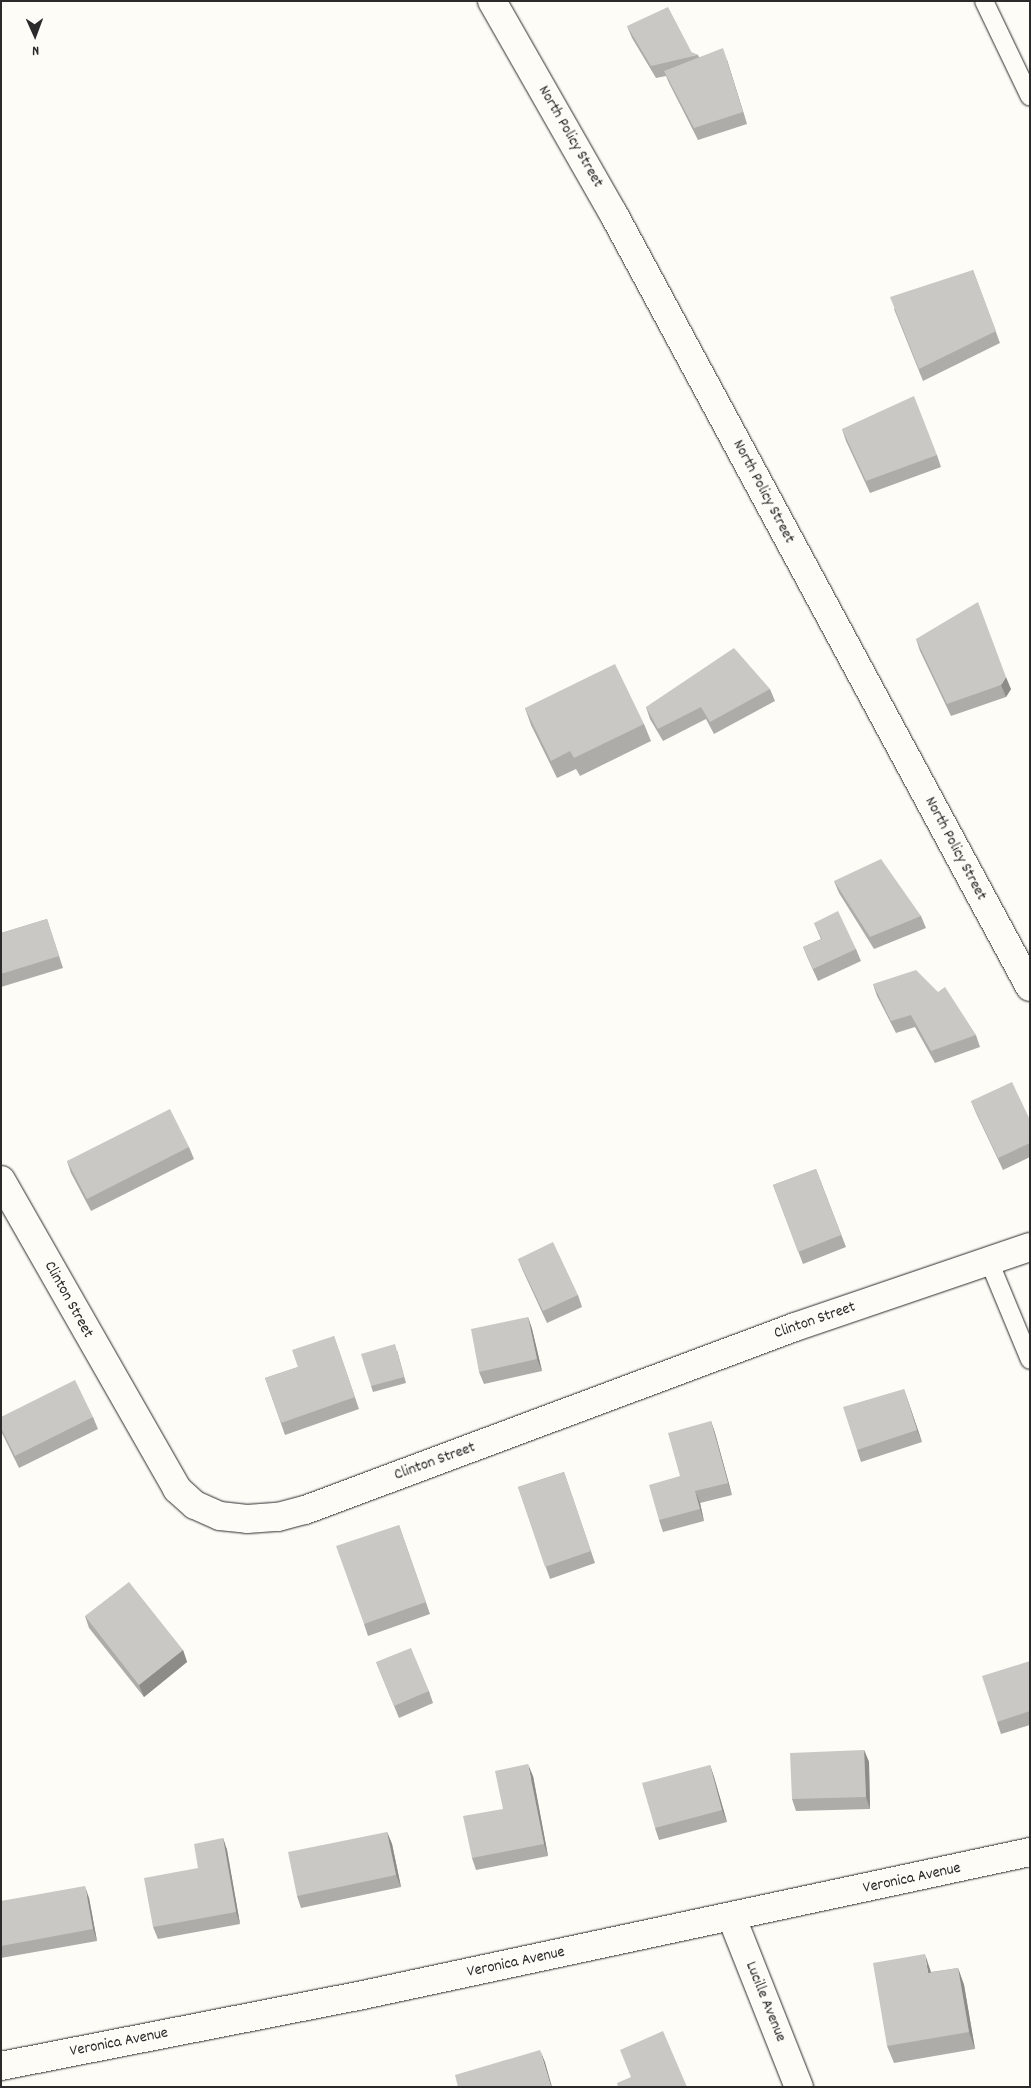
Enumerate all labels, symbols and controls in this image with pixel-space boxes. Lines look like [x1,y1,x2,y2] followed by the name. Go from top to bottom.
[10,10,60,60] north arrow
[32,40,39,60] text: N
[533,83,607,191] street label: North Policy Street
[728,437,798,547] street label: North Policy Street
[920,794,990,904] street label: North Policy Street
[39,1258,97,1342] street label: Clinton Street
[772,1298,858,1344] street label: Clinton Street
[392,1438,478,1486] street label: Clinton Street
[861,1859,963,1899] street label: Veronica Avenue
[465,1943,567,1983] street label: Veronica Avenue
[740,1959,790,2045] street label: Lucille Avenue
[68,2024,170,2062] street label: Veronica Avenue

